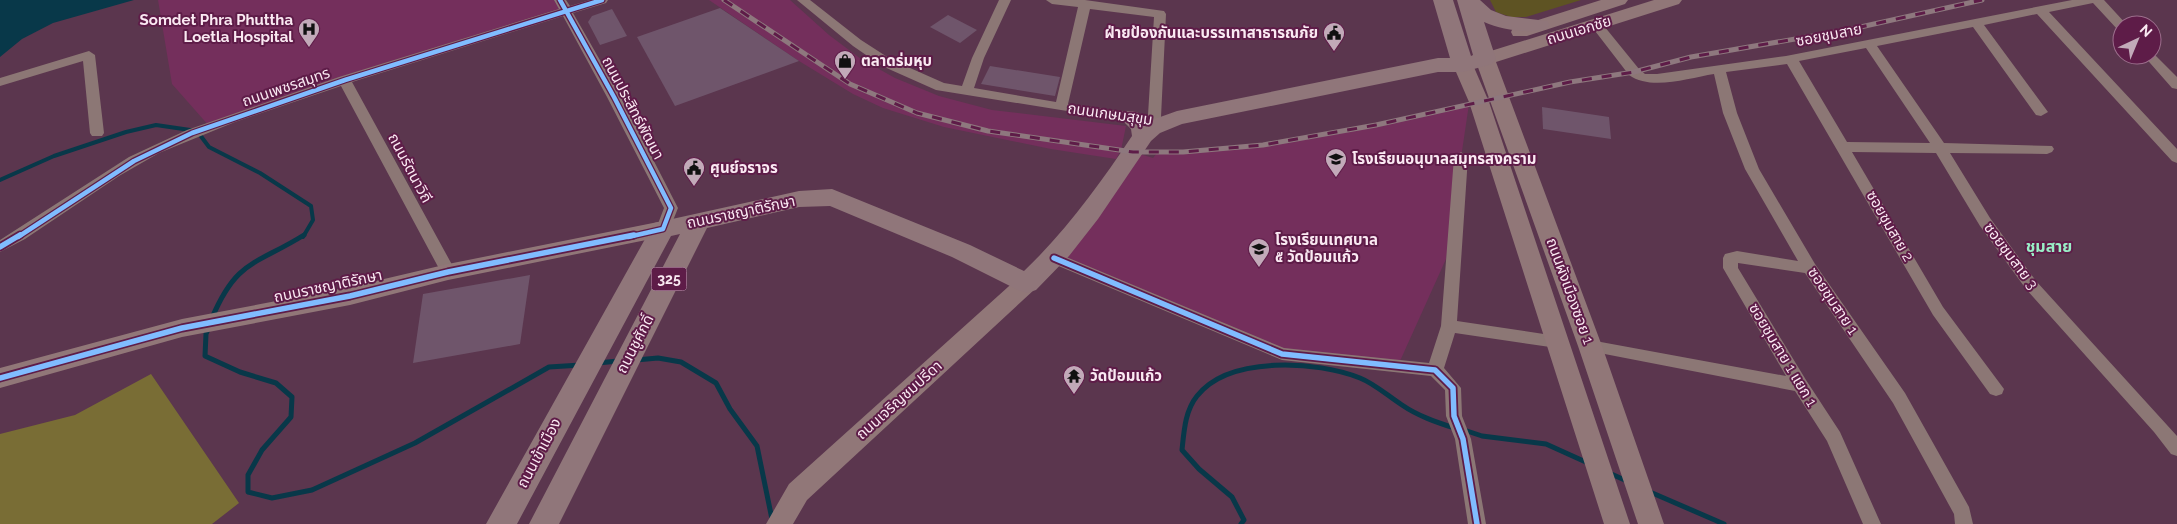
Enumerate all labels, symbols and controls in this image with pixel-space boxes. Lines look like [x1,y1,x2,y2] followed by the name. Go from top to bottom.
[140,11,293,46] place label: Somdet Phra Phuttha Loetla Hospital
[1545,12,1613,48] street label: ถนนเอกชัย
[2112,15,2162,65] north arrow
[297,17,321,48] hospital icon: Somdet Phra Phuttha Loetla Hospital
[1794,20,1864,50] street label: ซอยชุมสาย
[1322,21,1346,52] public building icon: ฝ่ายป้องกันและบรรเทาสาธารณภัย
[2137,21,2155,40] text: N
[1104,24,1318,42] place label: ฝ่ายป้องกันและบรรเทาสาธารณภัย
[833,49,857,80] shop icon: ตลาดร่มหุบ
[861,52,932,70] place label: ตลาดร่มหุบ
[598,53,668,163] street label: ถนนประสิทธ์พัฒนา
[240,64,332,110] street label: ถนนเพชรสมุทร
[1066,99,1154,129] street label: ถนนเกษมสุขุม
[384,130,436,206] street label: ถนนรัตนาวิถี
[1324,147,1348,178] school or university icon: โรงเรียนอนุบาลสมุทรสงคราม
[1352,150,1536,168] place label: โรงเรียนอนุบาลสมุทรสงคราม
[682,156,706,187] public building icon: ศูนย์จราจร
[710,159,778,178] place label: ศูนย์จราจร
[1863,187,1918,265] street label: ซอยชุมสาย 2
[685,192,797,232] street label: ถนนราชญาติรักษา
[1980,219,2042,293] street label: ซอยชุมสาย 3
[1275,231,1378,266] place label: โรงเรียนเทศบาล ๕ วัดป้อมแก้ว
[1542,235,1598,347] street label: ถนนผังเมืองซอย 1
[1247,237,1271,268] school or university icon: โรงเรียนเทศบาล ๕ วัดป้อมแก้ว
[2026,237,2072,256] district label: ชุมสาย
[1804,264,1862,338] street label: ซอยชุมสาย 1
[272,266,384,306] street label: ถนนราชญาติรักษา
[652,268,686,290] road number: 325
[1745,300,1821,410] street label: ซอยชุมสาย 1 แยก 1
[612,312,657,376] street label: ถนนชูศักดิ์
[852,357,946,443] street label: ถนนเจริญชมปรีดา
[1062,364,1086,395] temple icon: วัดป้อมแก้ว
[1090,367,1162,385] place label: วัดป้อมแก้ว
[513,415,565,491] street label: ถนนเข้าเมือง

